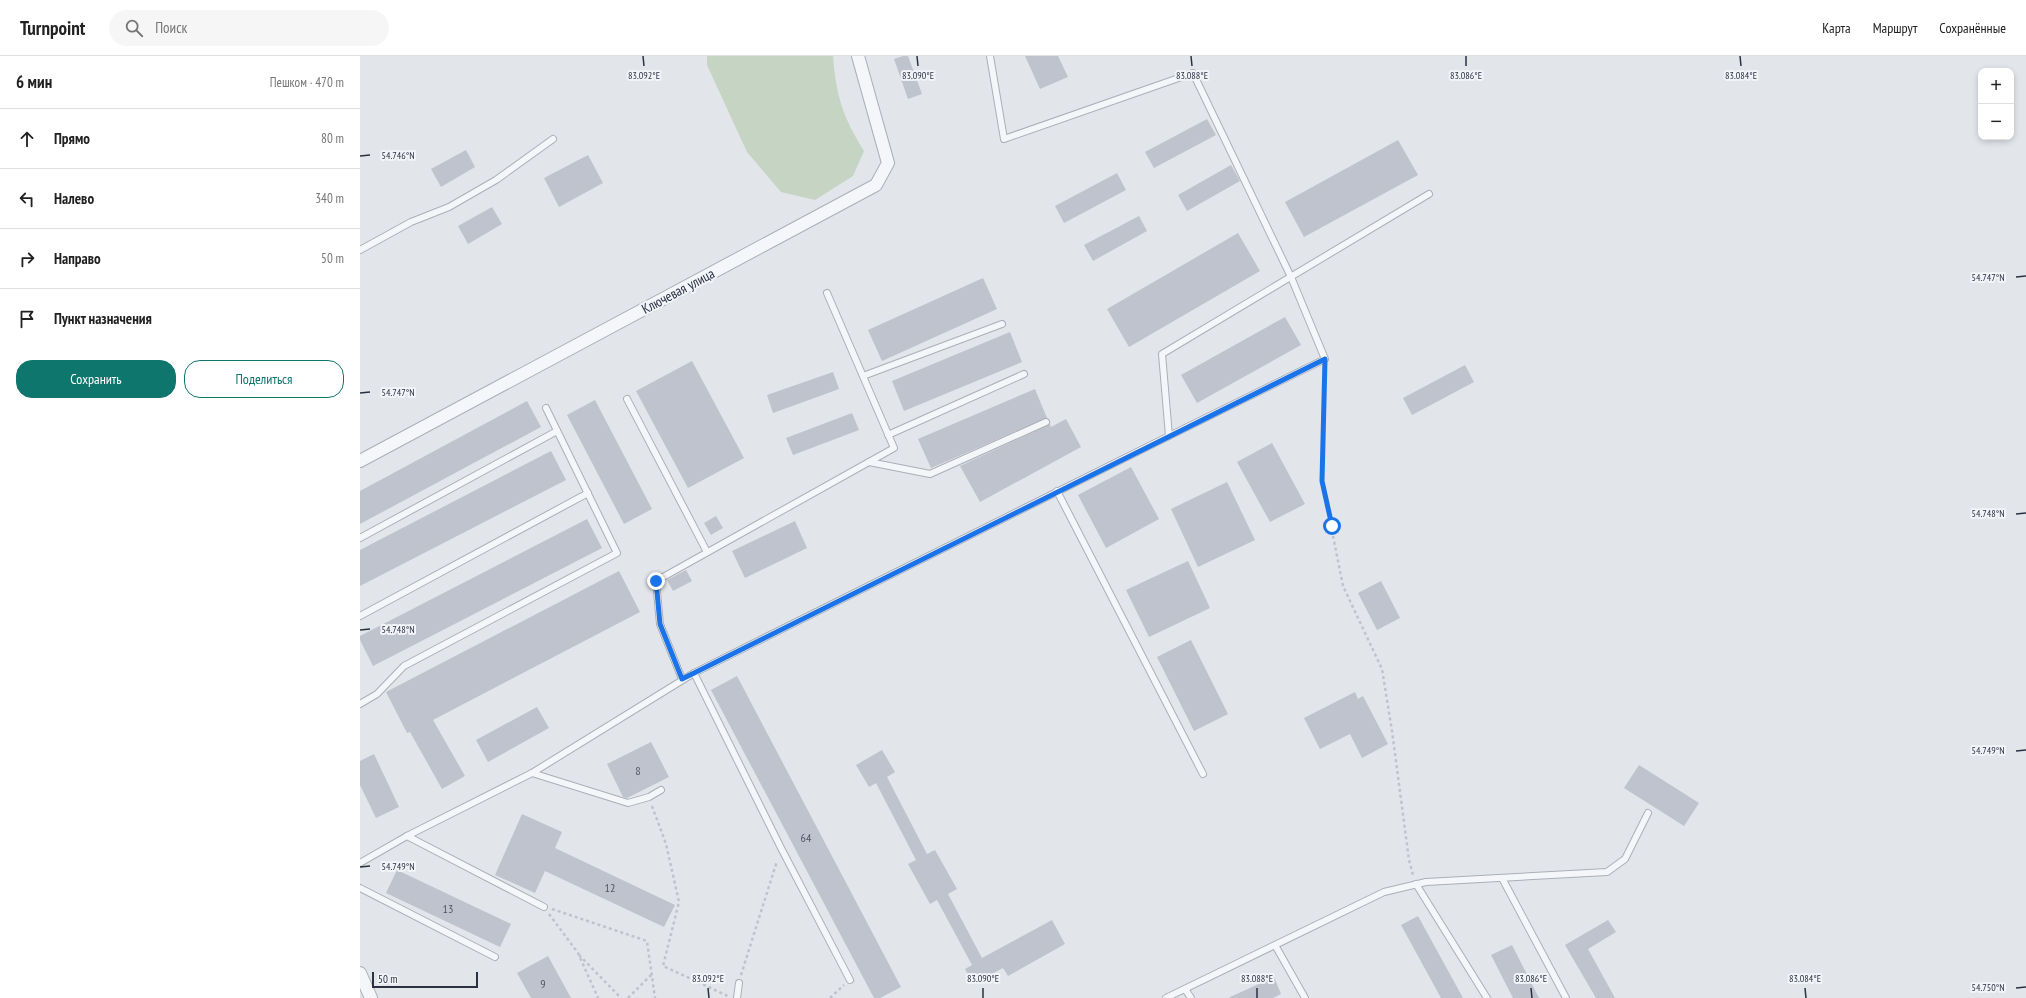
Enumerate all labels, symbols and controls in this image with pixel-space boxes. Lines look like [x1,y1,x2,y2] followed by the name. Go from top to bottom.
[109,10,389,46] search box
[20,16,85,40] text: Turnpoint
[123,17,145,39] icon: search
[155,18,187,37] text: Поиск
[1822,19,1851,37] text: Карта
[1873,19,1917,37] text: Маршрут
[1939,19,2006,37] text: Сохранённые
[1978,68,2014,140] map controls
[1978,68,2014,104] button: +
[628,69,660,82] text: 83.092°E
[902,69,934,82] text: 83.090°E
[1176,69,1208,82] text: 83.088°E
[1450,69,1482,82] text: 83.086°E
[1725,69,1757,82] text: 83.084°E
[16,71,52,93] text: 6 мин
[270,74,344,91] text: Пешком · 470 m
[1978,104,2014,140] button: −
[16,128,38,150] icon: ahead
[54,129,90,148] text: Прямо
[321,130,344,147] text: 80 m
[381,149,415,162] text: 54.746°N
[16,188,38,210] icon: left
[54,189,94,208] text: Налево
[315,190,344,207] text: 340 m
[16,248,38,270] icon: right
[54,249,101,268] text: Направо
[321,250,344,267] text: 50 m
[638,264,718,318] street label: Ключевая улица
[1971,271,2005,284] text: 54.747°N
[16,308,38,330] icon: arrive
[54,309,152,328] text: Пункт назначения
[16,360,176,398] button: Сохранить
[184,360,344,398] button: Поделиться
[381,386,415,399] text: 54.747°N
[1971,507,2005,520] text: 54.748°N
[1323,517,1341,535] route start
[647,572,665,590] route end
[381,623,415,636] text: 54.748°N
[1971,744,2005,757] text: 54.749°N
[635,763,641,778] house number: 8
[801,830,812,845] house number: 64
[381,860,415,873] text: 54.749°N
[605,880,615,895] house number: 12
[443,901,453,916] house number: 13
[372,970,478,989] scale bar
[378,972,397,986] text: 50 m
[692,972,724,985] text: 83.092°E
[967,972,999,985] text: 83.090°E
[1241,972,1273,985] text: 83.088°E
[1515,972,1547,985] text: 83.086°E
[1789,972,1821,985] text: 83.084°E
[540,976,546,991] house number: 9
[1971,981,2005,994] text: 54.750°N

